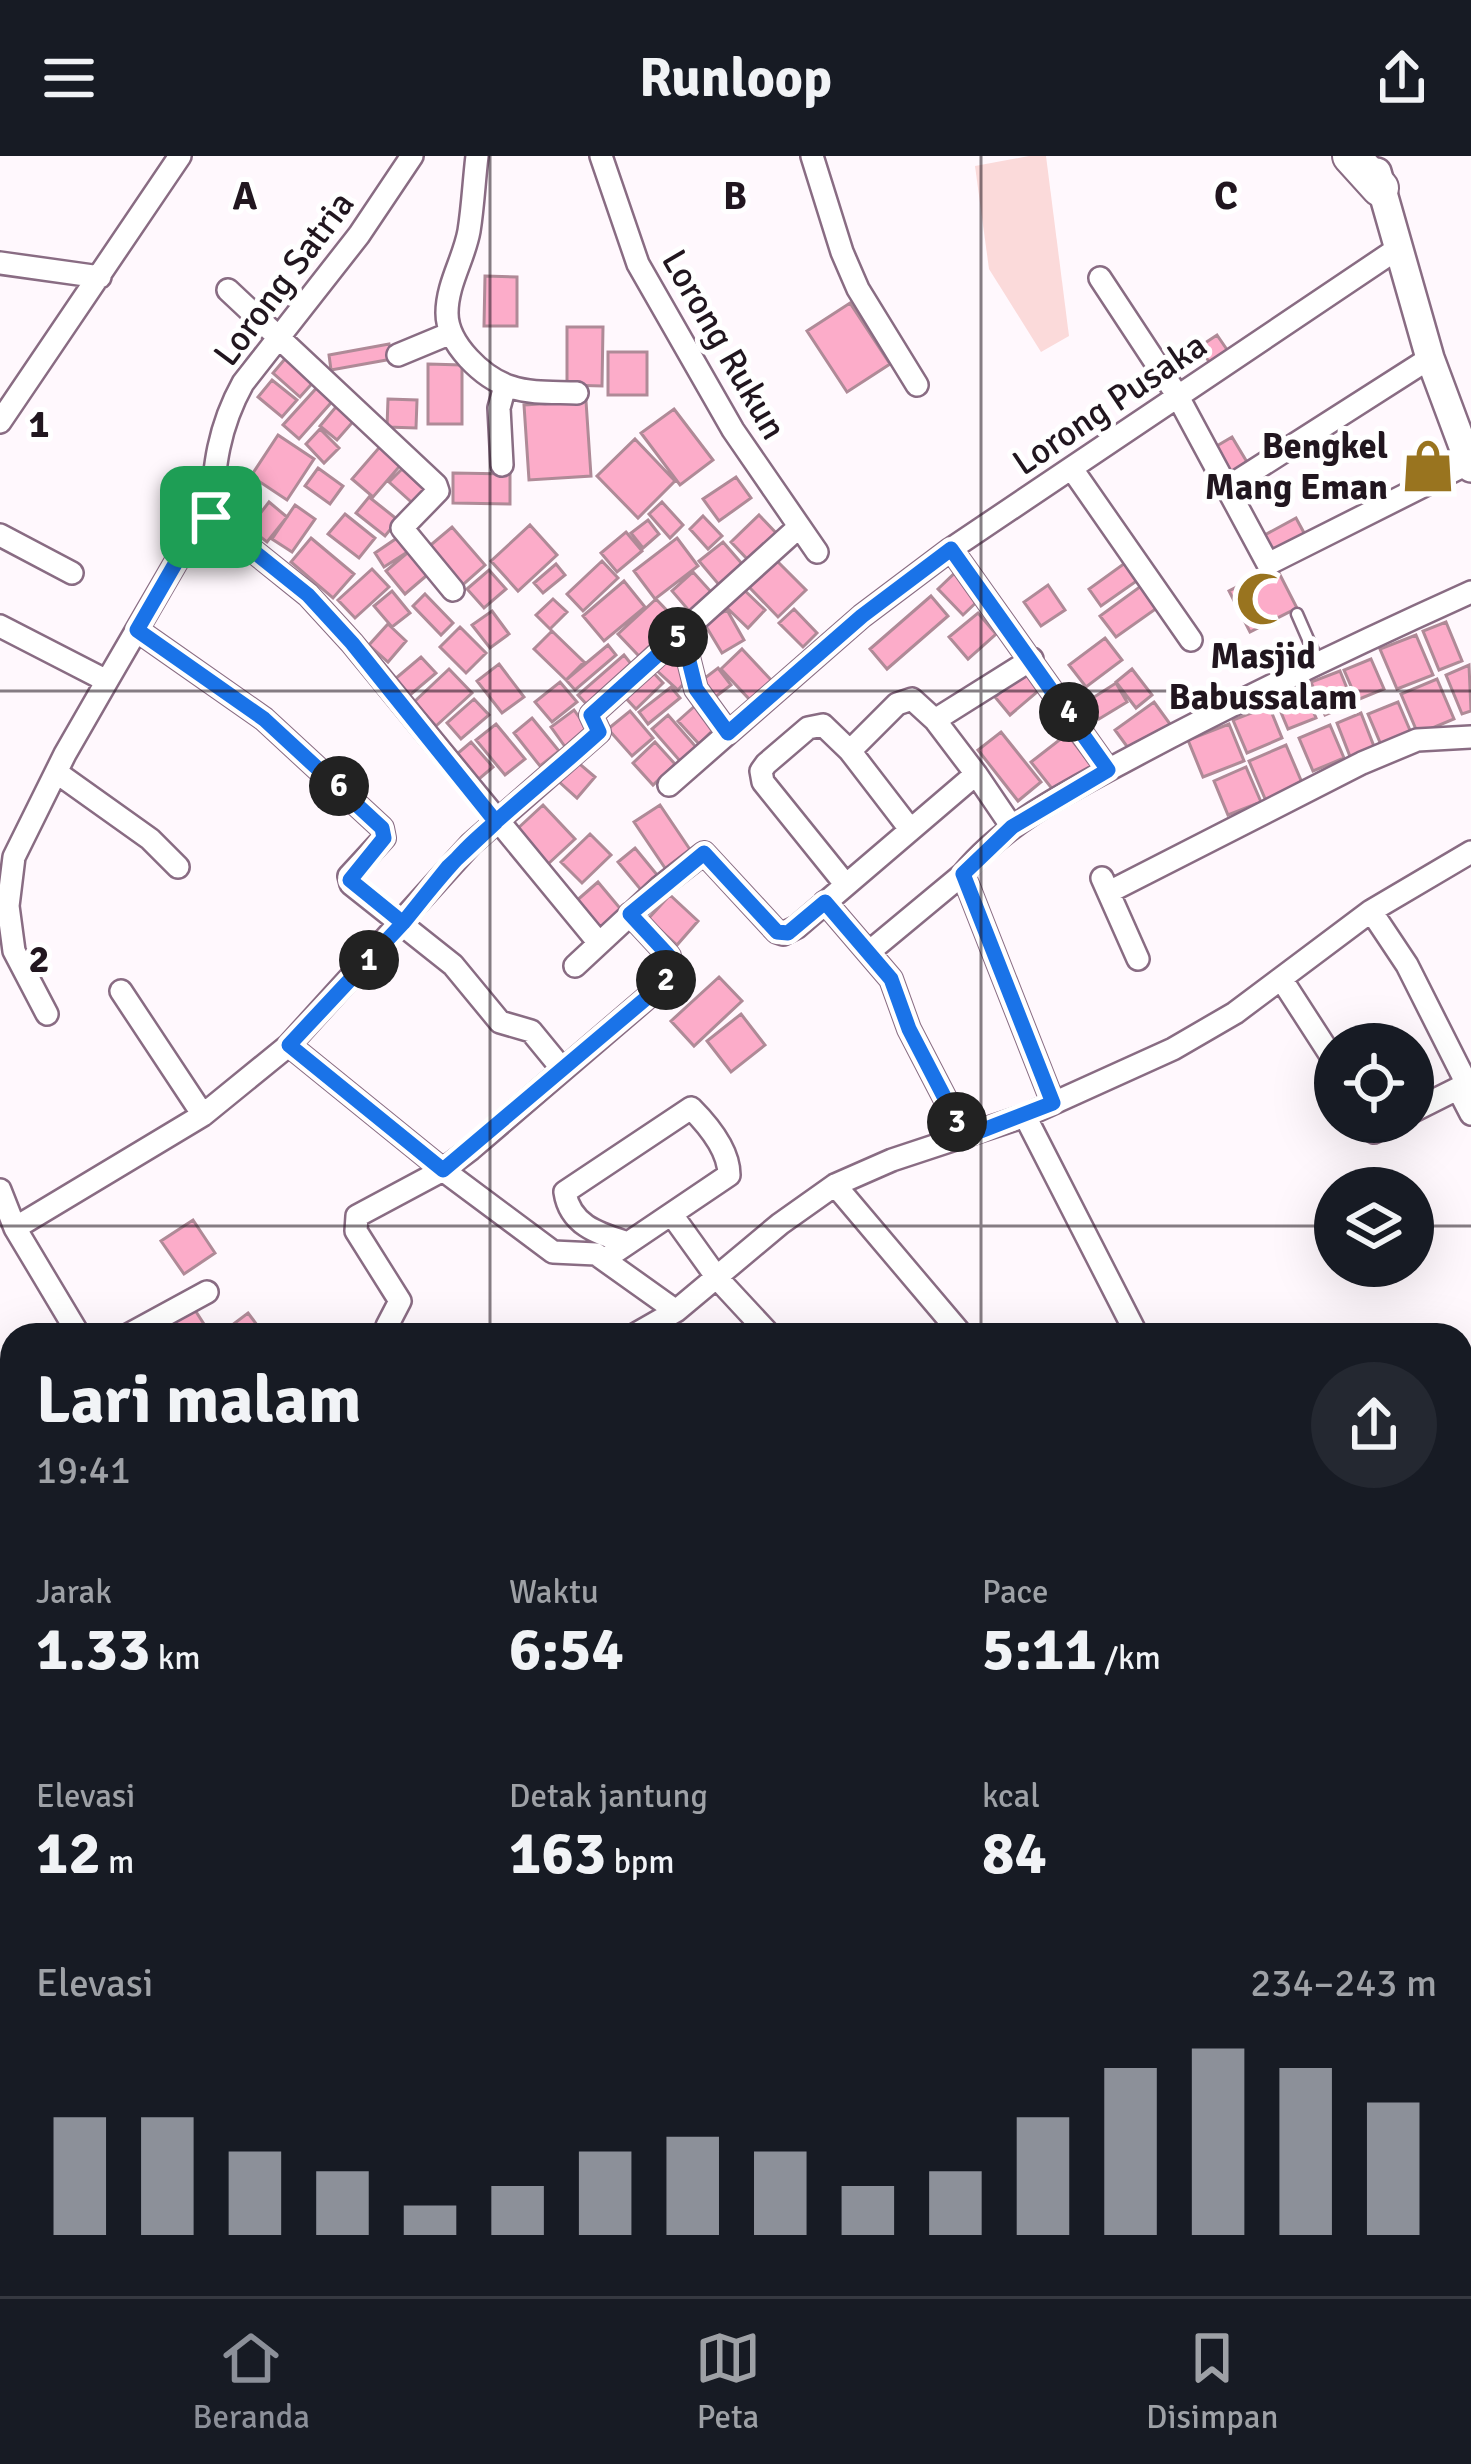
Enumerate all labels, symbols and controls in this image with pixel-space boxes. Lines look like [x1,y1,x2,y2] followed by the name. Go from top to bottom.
[36,45,102,111] icon: menu
[639,45,832,112] text: Runloop
[1369,45,1435,111] icon: share
[233,172,258,220] text: A
[723,172,747,220] text: B
[1214,172,1238,220] text: C
[204,183,364,375] street label: Lorong Satria
[651,242,796,448] street label: Lorong Rukun
[1004,323,1215,486] street label: Lorong Pusaka
[28,400,50,448] text: 1
[1205,424,1388,510] place label: Bengkel Mang Eman
[1399,437,1457,495] shop icon: Bengkel Mang Eman
[160,466,262,568] pin
[178,484,244,550] icon: arrive
[1234,570,1292,628] mosque icon: Masjid Babussalam
[648,607,708,667] pin: 5
[669,616,687,657] text: 5
[1169,634,1357,720] place label: Masjid Babussalam
[1039,682,1099,742] pin: 4
[1060,691,1078,732] text: 4
[309,756,369,816] pin: 6
[330,765,348,806] text: 6
[339,930,399,990] pin: 1
[28,935,50,983] text: 2
[360,939,378,980] text: 1
[636,950,696,1010] pin: 2
[657,959,675,1000] text: 2
[1314,1023,1434,1287] map controls
[1314,1023,1434,1143] button: locate
[927,1092,987,1152] pin: 3
[948,1101,966,1142] text: 3
[1314,1167,1434,1287] button: layers
[36,1360,361,1441] text: Lari malam
[1311,1362,1437,1488] button: share
[36,1446,131,1494] text: 19:41
[36,1572,112,1613] text: Jarak
[509,1572,599,1613] text: Waktu
[982,1572,1048,1613] text: Pace
[36,1613,150,1687] text: 1.33
[509,1613,624,1687] text: 6:54
[982,1613,1097,1687] text: 5:11
[150,1638,201,1679] text: km
[1097,1638,1161,1679] text: /km
[36,1776,135,1817] text: Elevasi
[509,1776,708,1817] text: Detak jantung
[982,1776,1040,1817] text: kcal
[36,1817,101,1891] text: 12
[509,1817,606,1891] text: 163
[982,1817,1047,1891] text: 84
[101,1842,134,1883] text: m
[606,1842,675,1883] text: bpm
[36,1959,153,2007] text: Elevasi
[1250,1959,1437,2007] text: 234–243 m
[193,2325,310,2438] tab: Beranda
[695,2325,761,2438] tab: Peta
[1146,2325,1278,2438] tab: Disimpan

